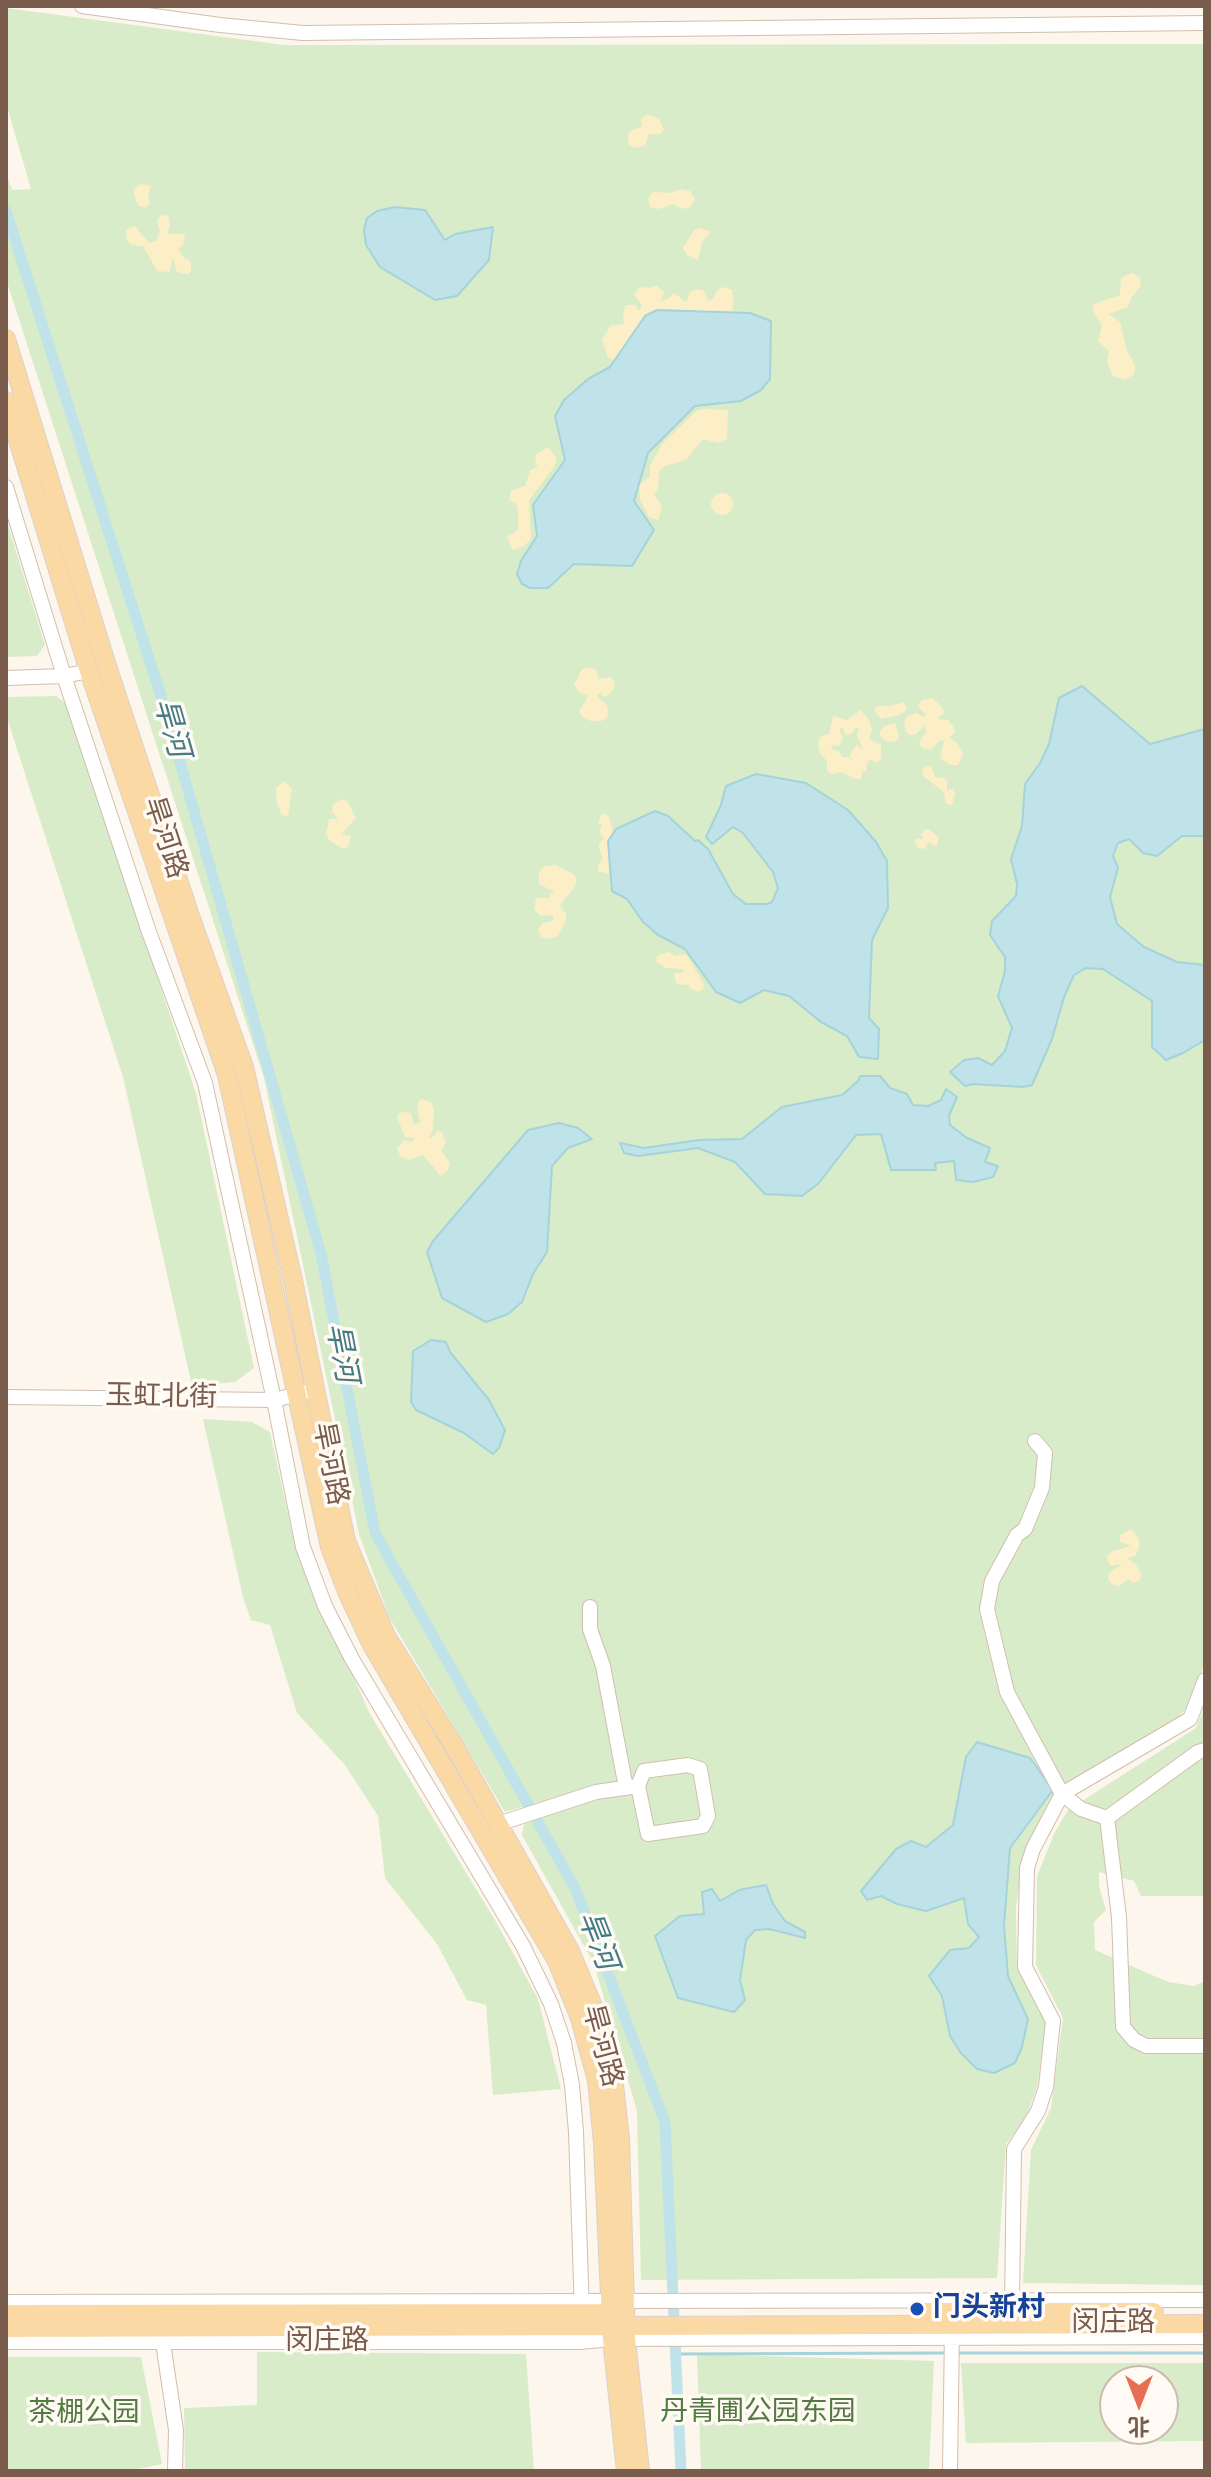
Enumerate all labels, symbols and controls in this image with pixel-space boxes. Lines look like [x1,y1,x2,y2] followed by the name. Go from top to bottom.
[144,694,196,762] water label: 旱河
[135,793,193,883] street label: 旱河路
[317,1320,363,1386] water label: 旱河
[105,1380,217,1416] street label: 玉虹北街
[304,1420,354,1508] street label: 旱河路
[568,1907,624,1975] water label: 旱河
[574,2001,628,2091] street label: 旱河路
[933,2292,1045,2326] place label: 门头新村
[908,2300,926,2318] marker: 门头新村
[1071,2307,1155,2341] street label: 闵庄路
[285,2325,369,2359] street label: 闵庄路
[1099,2365,1179,2445] north arrow
[660,2396,856,2430] park label: 丹青圃公园东园
[28,2397,140,2431] park label: 茶棚公园
[1128,2411,1150,2443] text: 北

